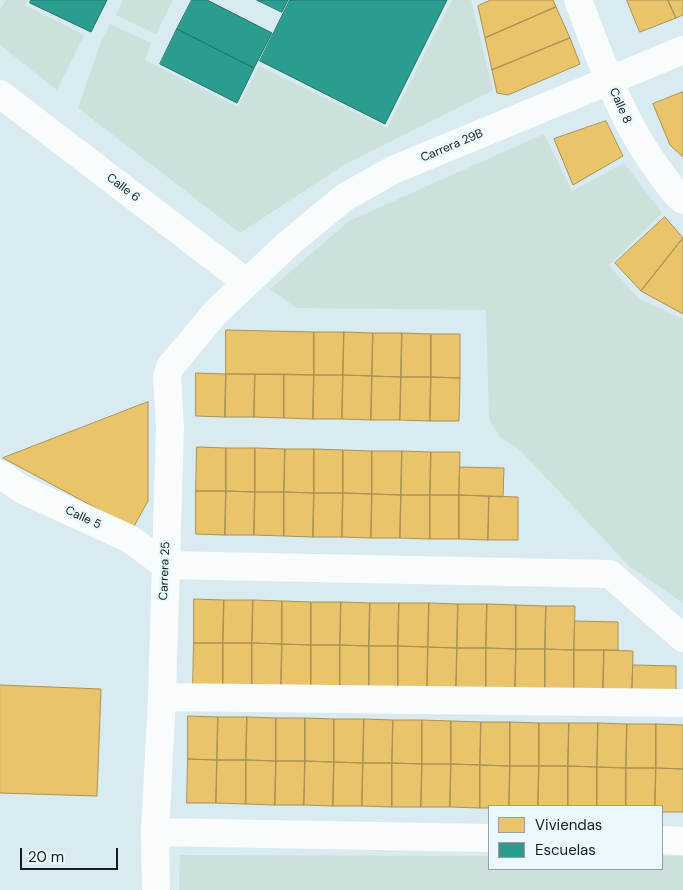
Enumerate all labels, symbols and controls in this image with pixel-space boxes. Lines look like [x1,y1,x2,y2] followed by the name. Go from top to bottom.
[606,86,634,126] street label: Calle 8
[419,126,485,166] street label: Carrera 29B
[103,171,143,205] street label: Calle 6
[63,503,103,533] street label: Calle 5
[157,541,173,601] street label: Carrera 25
[488,805,663,870] legend
[535,815,602,835] text: Viviendas
[22,838,120,870] scale bar
[535,840,596,860] text: Escuelas
[28,847,64,867] text: 20 m

